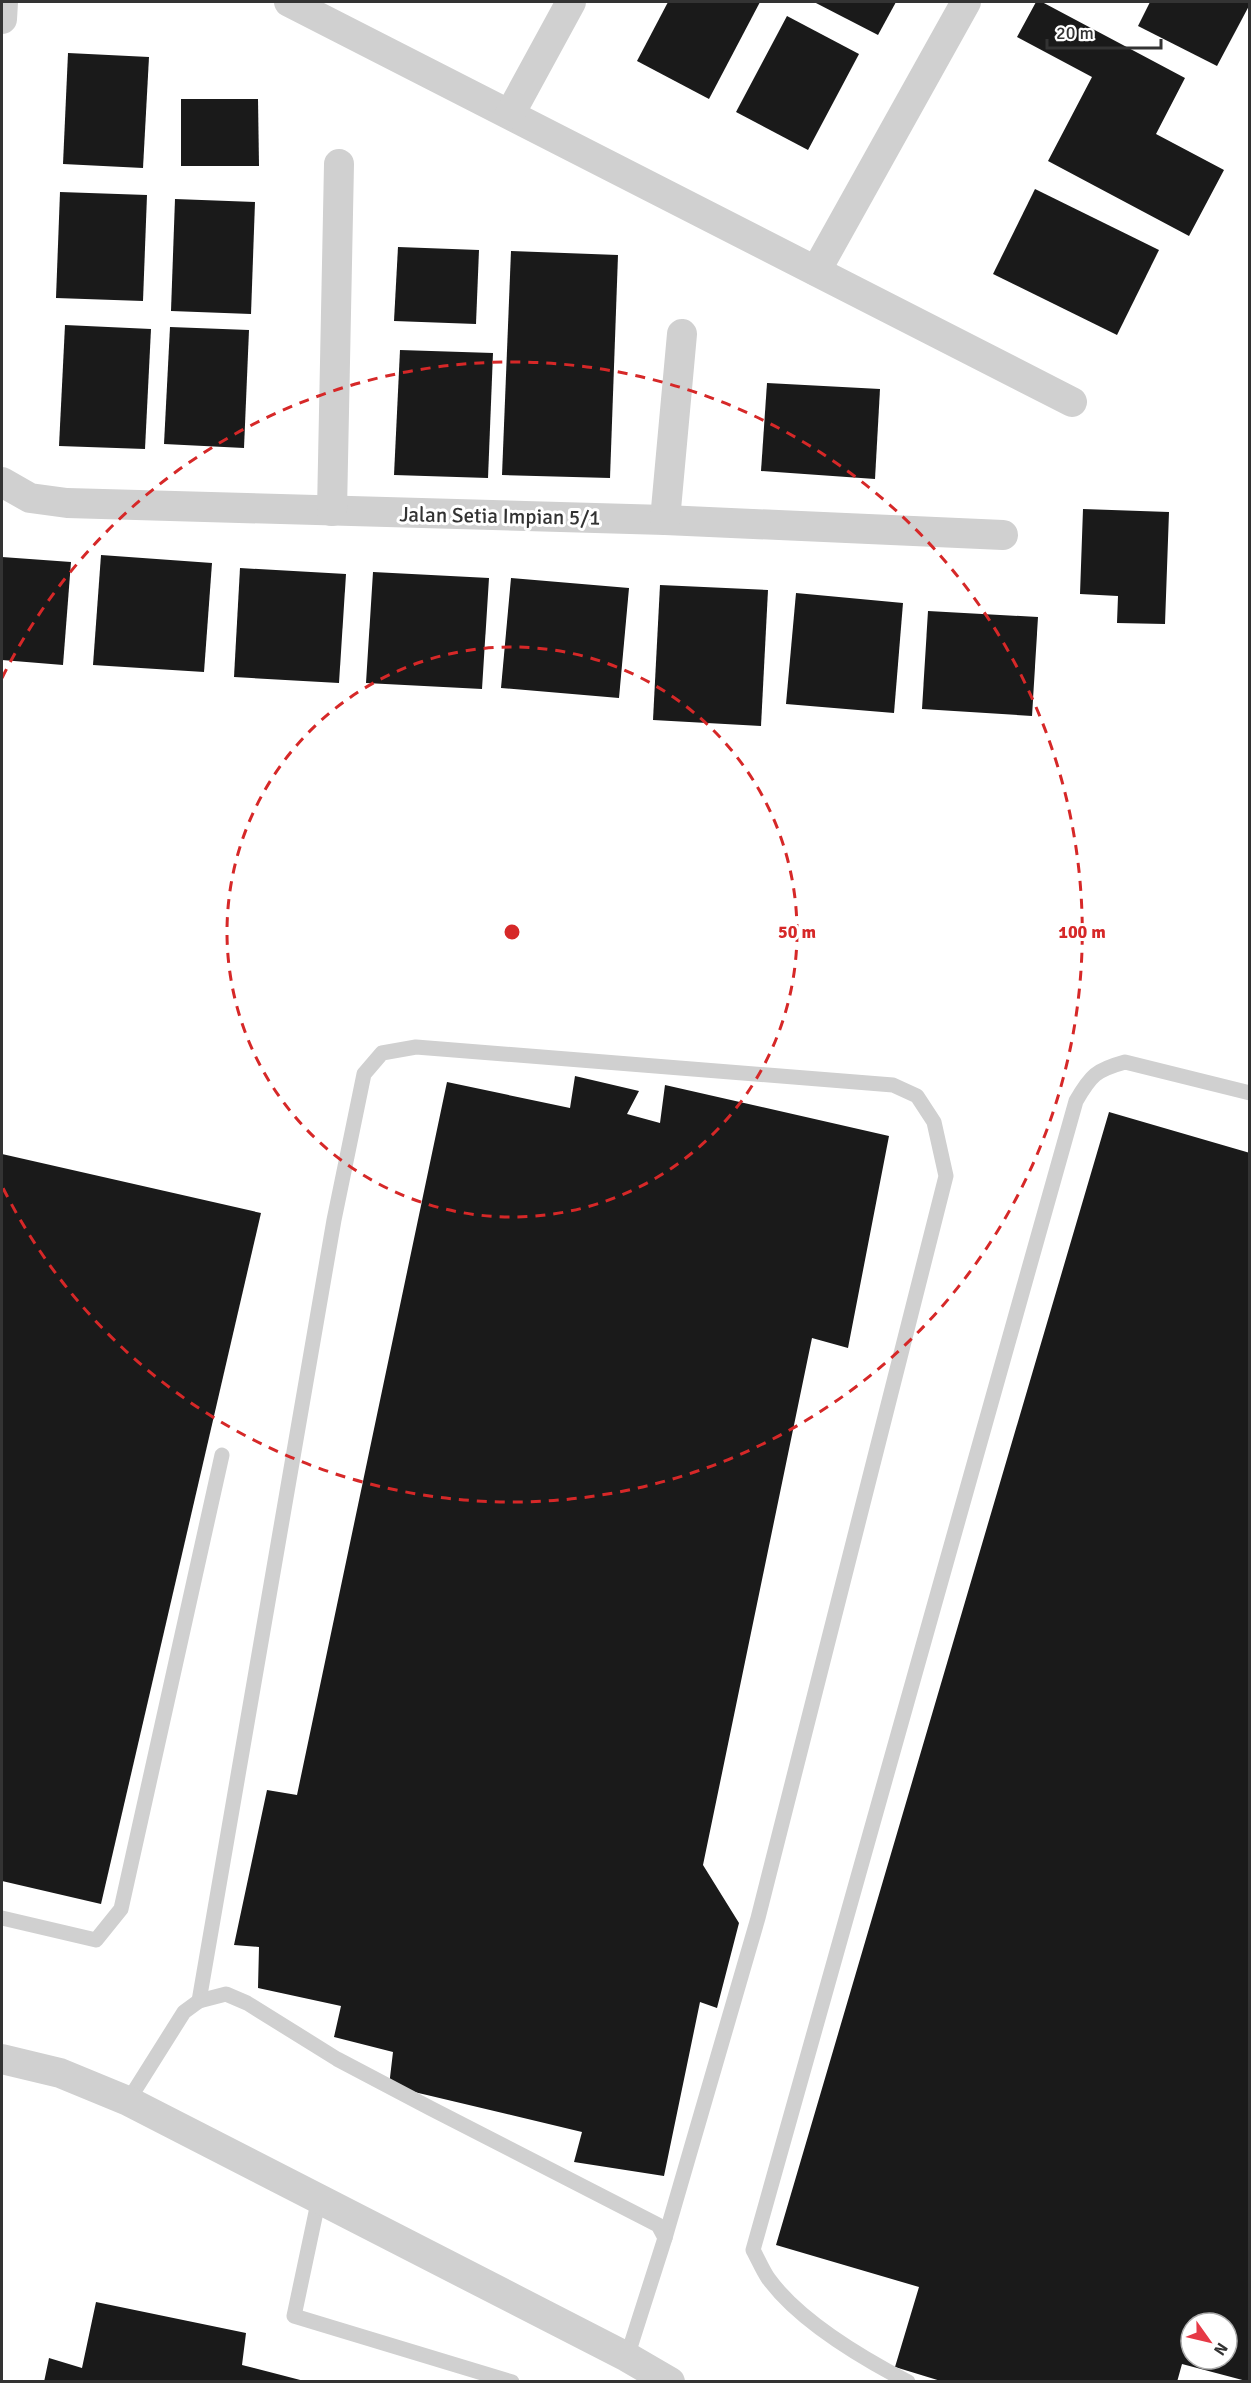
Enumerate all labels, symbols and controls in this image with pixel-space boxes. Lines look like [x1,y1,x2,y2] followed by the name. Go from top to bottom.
[1047,12,1161,50] scale bar
[1056,22,1094,44] text: 20 m
[399,501,601,531] street label: Jalan Setia Impian 5/1
[778,921,816,943] text: 50 m
[1058,921,1106,943] text: 100 m
[502,922,522,942] centre of rings
[1179,2311,1239,2371] north arrow
[1209,2339,1232,2359] text: N

